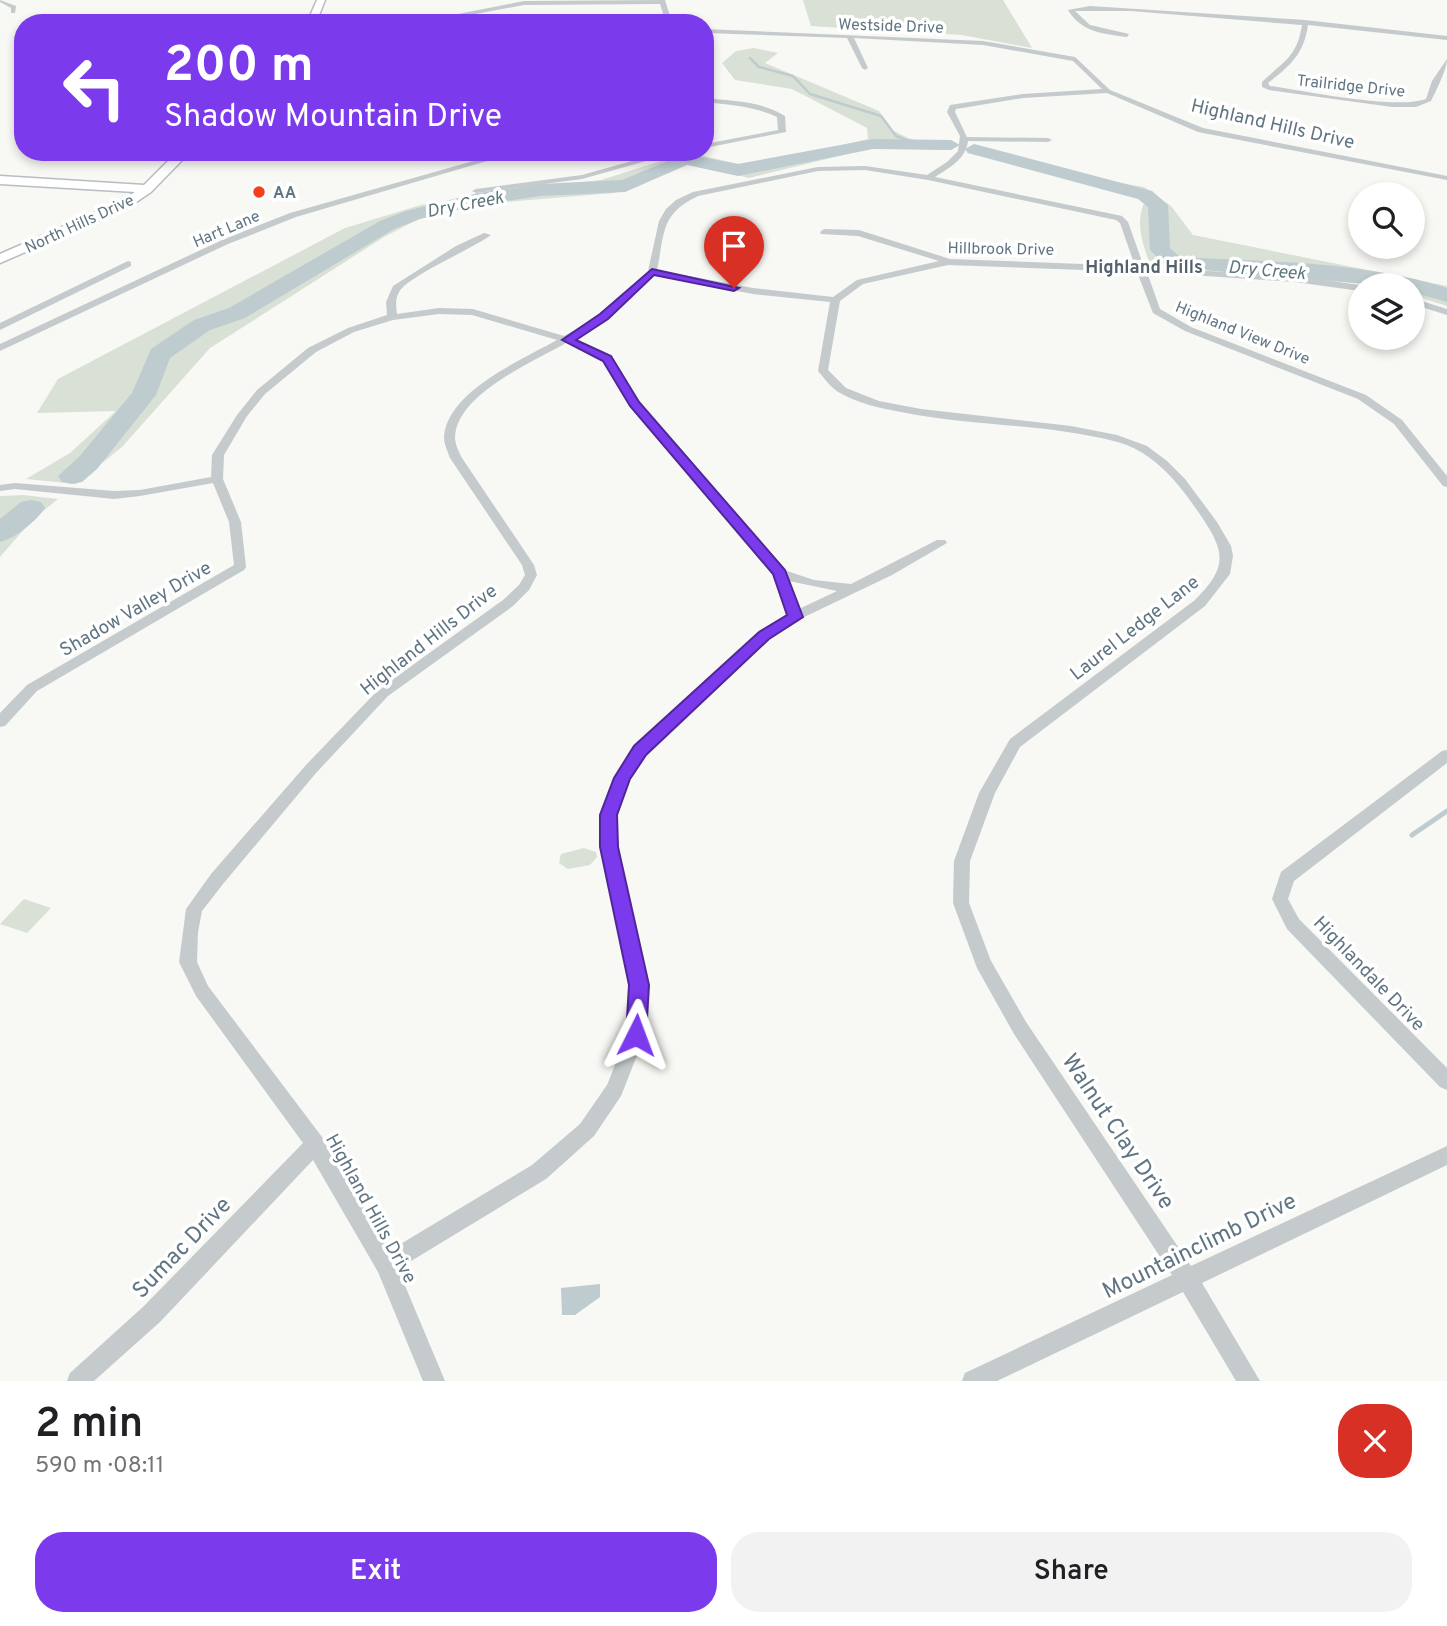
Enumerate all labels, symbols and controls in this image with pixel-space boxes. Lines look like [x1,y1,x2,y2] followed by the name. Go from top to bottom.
[838,15,944,39] street label: Westside Drive
[164,37,314,99] text: 200 m
[49,42,140,133] icon: left
[1296,71,1406,103] street label: Trailridge Drive
[1188,94,1357,155] street label: Highland Hills Drive
[164,98,502,138] text: Shadow Mountain Drive
[1348,182,1425,350] map controls
[1348,182,1425,259] button: search
[251,184,267,200] marker: AA
[273,184,296,204] place label: AA
[425,187,506,224] water label: Dry Creek
[22,191,138,259] street label: North Hills Drive
[190,207,263,253] street label: Hart Lane
[704,216,764,288] pin
[715,227,753,265] icon: arrive
[947,239,1054,261] street label: Hillbrook Drive
[1085,257,1203,280] district label: Highland Hills
[1227,257,1307,286] water label: Dry Creek
[1348,273,1425,350] button: layers
[1172,298,1313,370] street label: Highland View Drive
[56,557,216,663] street label: Shadow Valley Drive
[1066,571,1205,686] street label: Laurel Ledge Lane
[356,580,503,702] street label: Highland Hills Drive
[1307,912,1430,1037] street label: Highlandale Drive
[599,998,673,1072] position arrow
[1054,1049,1180,1216] street label: Walnut Clay Drive
[319,1130,421,1288] street label: Highland Hills Drive
[1098,1188,1302,1307] street label: Mountainclimb Drive
[127,1192,238,1306] street label: Sumac Drive
[35,1399,143,1452] text: 2 min
[1338,1404,1412,1478] button: close
[35,1452,164,1481] text: 590 m · 08:11
[35,1532,717,1612] button: Exit
[731,1532,1412,1612] button: Share

